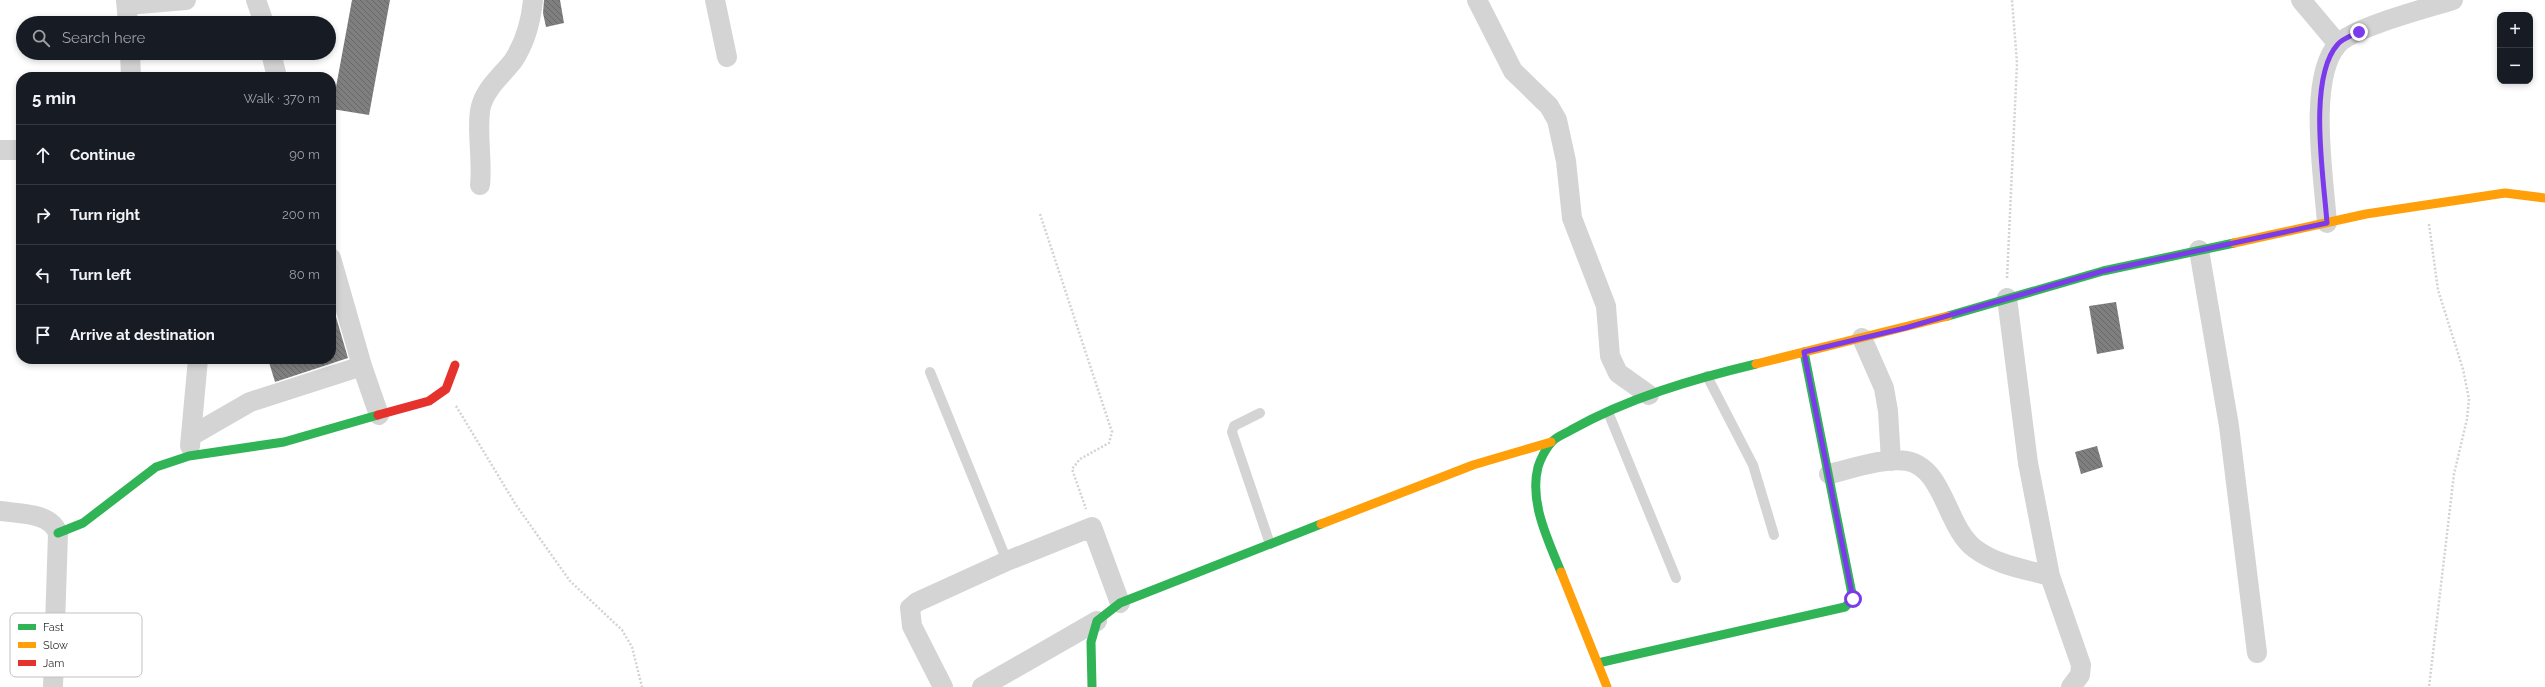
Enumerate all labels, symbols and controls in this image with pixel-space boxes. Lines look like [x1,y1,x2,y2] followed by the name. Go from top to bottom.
[2497,12,2533,84] map controls
[2497,12,2533,48] button: +
[16,16,336,60] search box
[2350,23,2368,41] route end
[30,27,52,49] icon: search
[62,29,145,47] text: Search here
[2497,48,2533,84] button: −
[32,88,76,108] text: 5 min
[243,91,320,106] text: Walk · 370 m
[32,144,54,166] icon: ahead
[70,146,135,164] text: Continue
[289,147,320,162] text: 90 m
[32,204,54,226] icon: right
[70,206,140,224] text: Turn right
[282,207,320,222] text: 200 m
[32,264,54,286] icon: left
[70,266,131,284] text: Turn left
[289,267,320,282] text: 80 m
[32,324,54,346] icon: arrive
[70,326,215,344] text: Arrive at destination
[1844,590,1862,608] route start
[10,613,142,677] legend
[43,621,64,634] text: Fast
[43,639,68,652] text: Slow
[43,657,64,670] text: Jam

